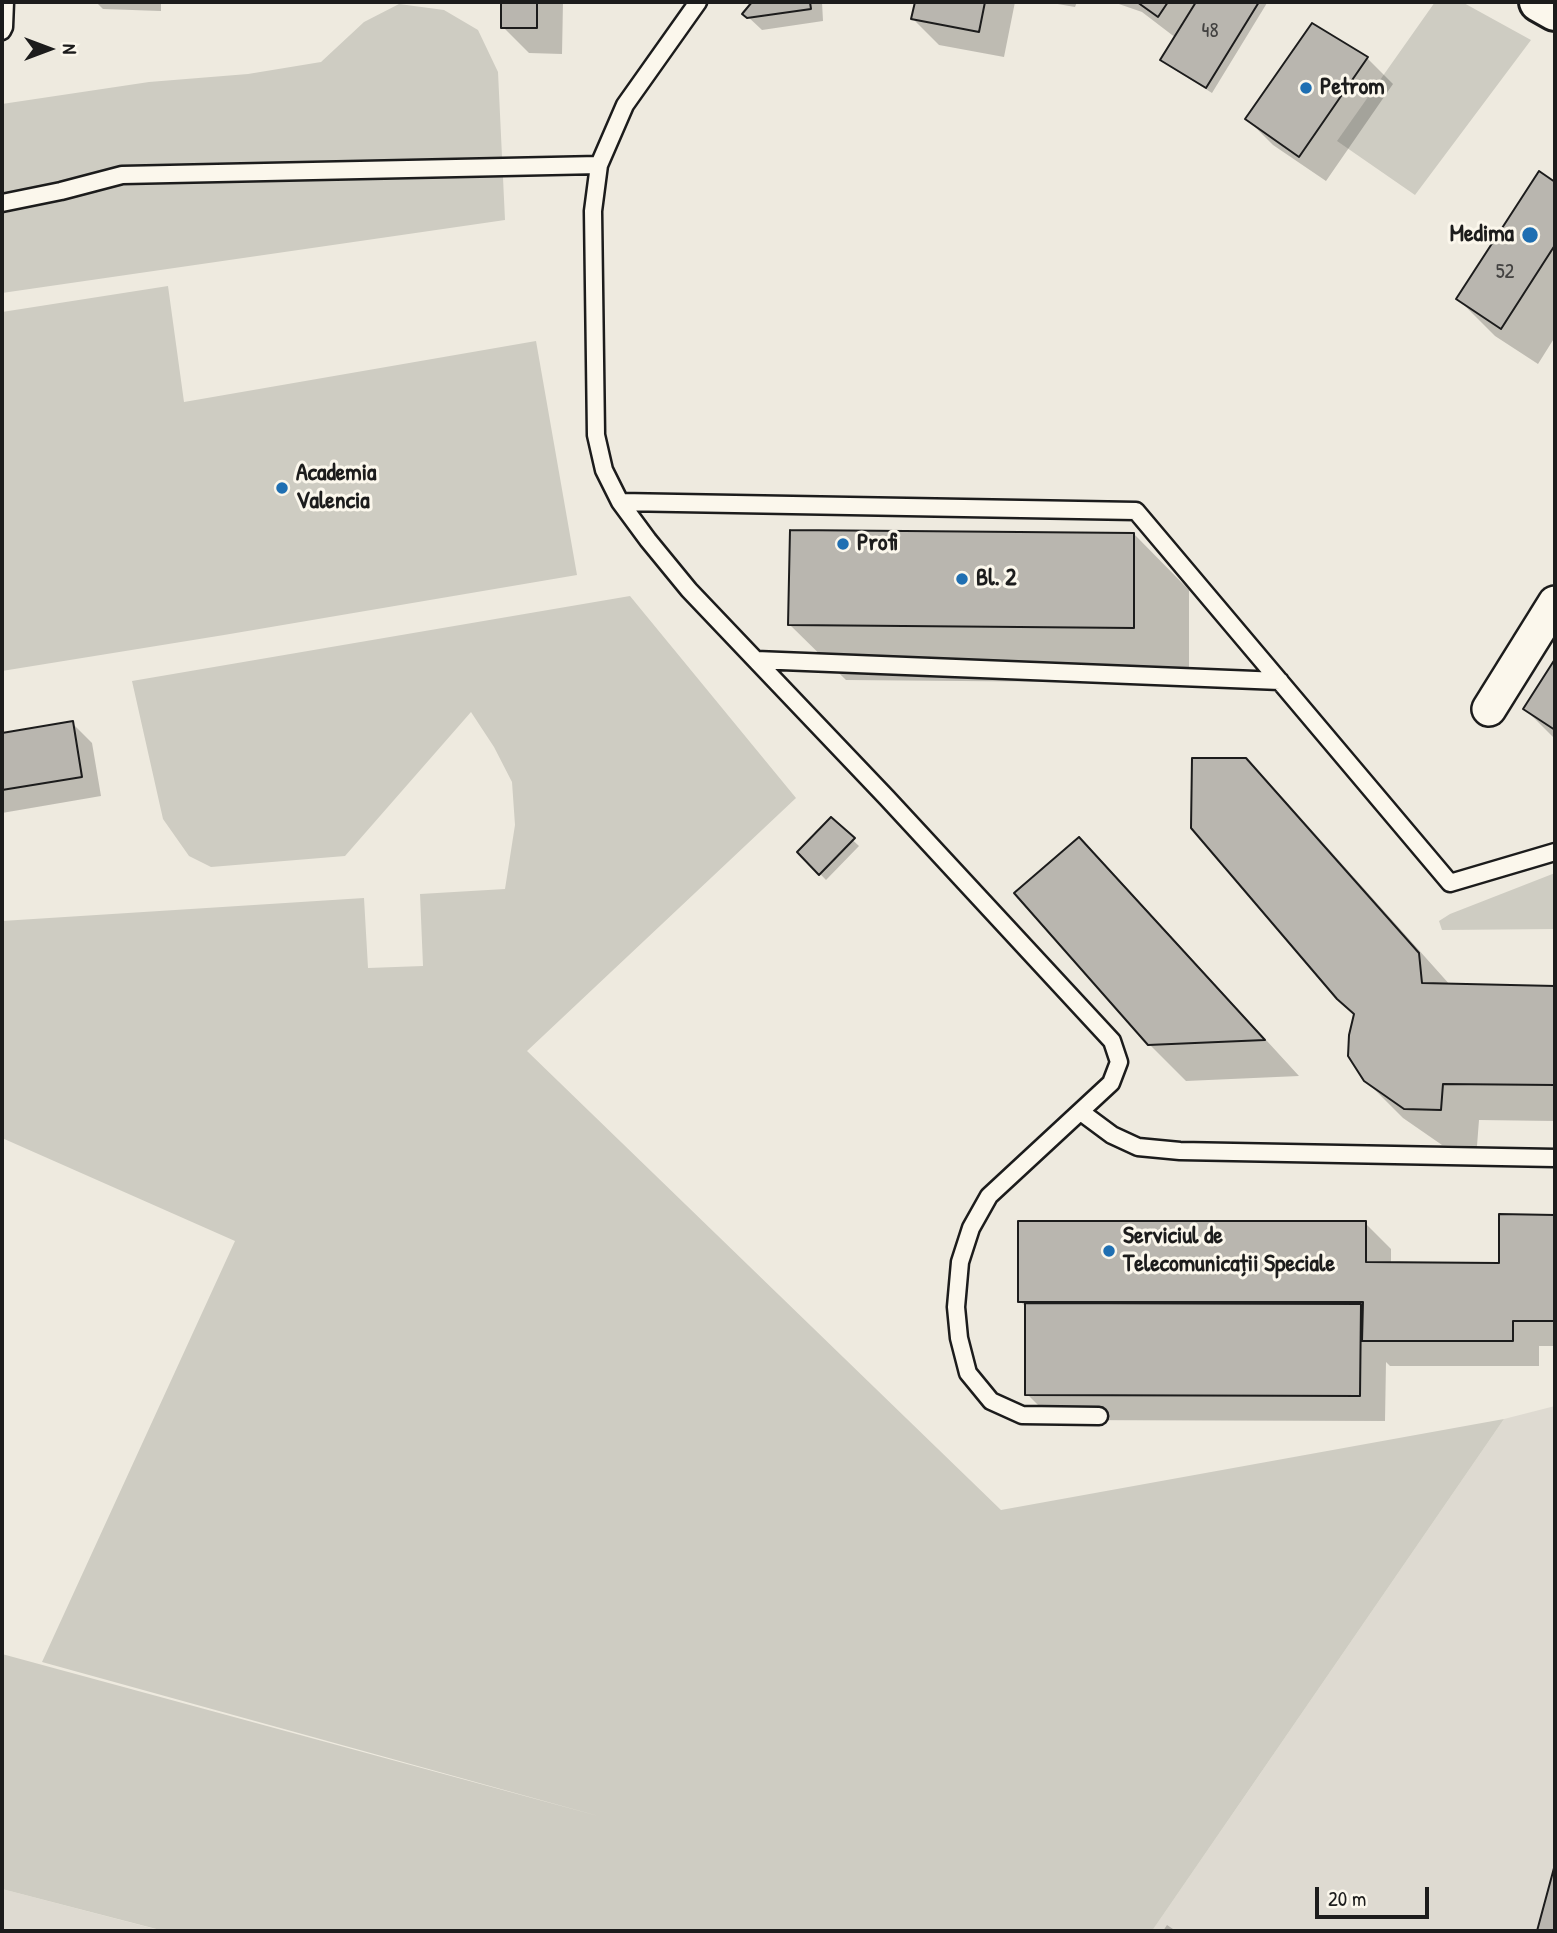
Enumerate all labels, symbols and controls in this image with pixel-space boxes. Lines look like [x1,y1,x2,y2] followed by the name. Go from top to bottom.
[14,14,84,84] north arrow
[1202,18,1218,44] house number: 48
[57,44,83,54] text: N
[1320,74,1385,102] place label: Petrom
[1298,80,1314,96] marker: Petrom
[1450,221,1514,249] place label: Medima
[1520,225,1540,245] marker: Medima
[1496,259,1514,285] house number: 52
[296,460,376,516] place label: Academia Valencia
[274,480,290,496] marker: Academia Valencia
[857,530,897,558] place label: Profi
[835,536,851,552] marker: Profi
[976,565,1016,593] place label: Bl. 2
[954,571,970,587] marker: Bl. 2
[1123,1223,1335,1279] place label: Serviciul de Telecomunicații Speciale
[1101,1243,1117,1259] marker: Serviciul de Telecomunicații Speciale
[1319,1874,1433,1918] scale bar
[1328,1884,1366,1913] text: 20 m

